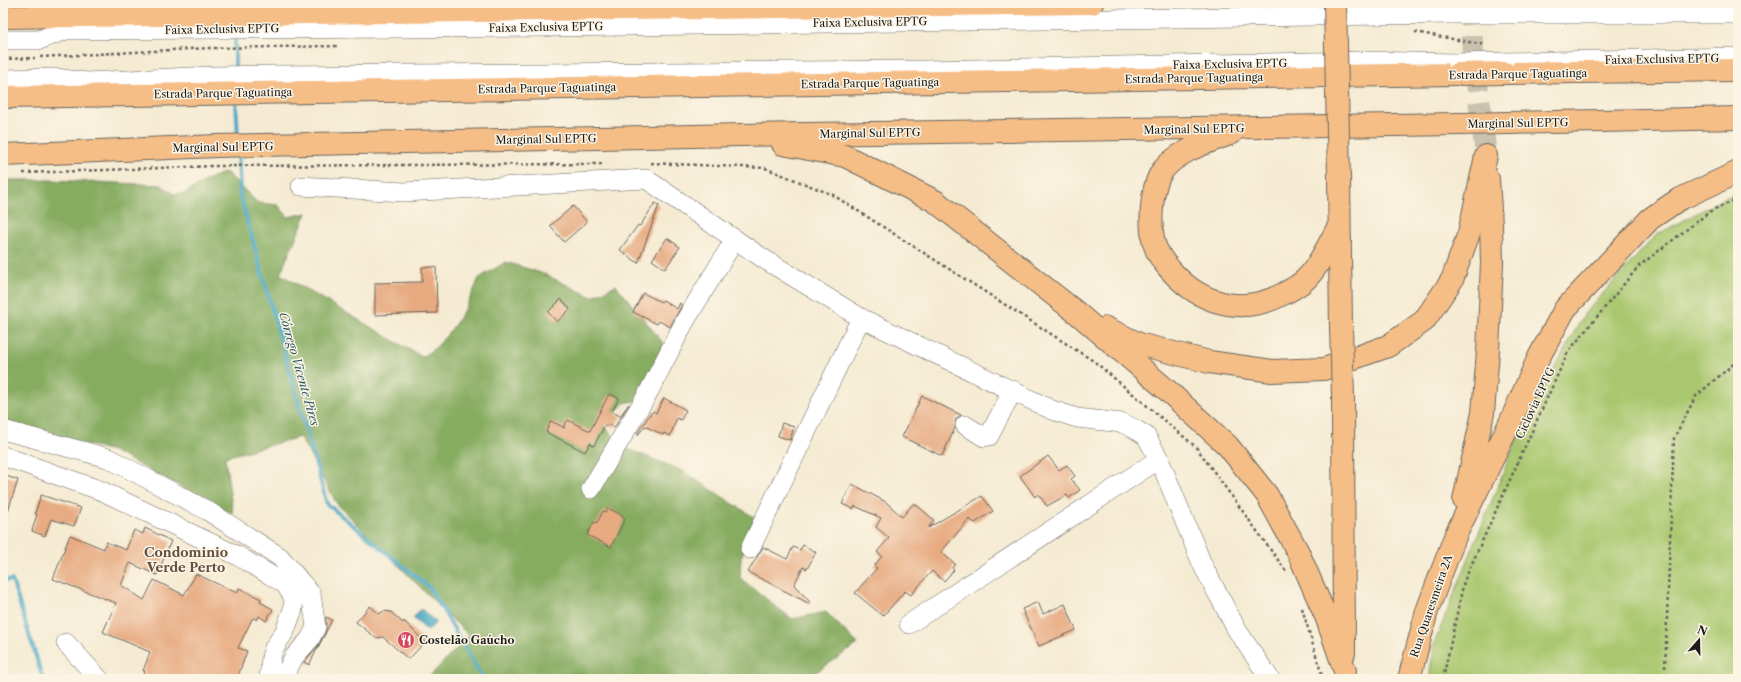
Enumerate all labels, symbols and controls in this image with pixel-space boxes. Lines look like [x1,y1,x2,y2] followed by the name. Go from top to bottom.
[813,14,928,30] street label: Faixa Exclusiva EPTG
[489,19,604,35] street label: Faixa Exclusiva EPTG
[165,21,280,37] street label: Faixa Exclusiva EPTG
[1605,51,1720,67] street label: Faixa Exclusiva EPTG
[1173,56,1288,72] street label: Faixa Exclusiva EPTG
[1449,66,1588,82] street label: Estrada Parque Taguatinga
[1125,70,1264,86] street label: Estrada Parque Taguatinga
[801,75,940,91] street label: Estrada Parque Taguatinga
[478,80,617,96] street label: Estrada Parque Taguatinga
[154,85,293,101] street label: Estrada Parque Taguatinga
[1467,115,1569,131] street label: Marginal Sul EPTG
[1143,121,1245,137] street label: Marginal Sul EPTG
[819,125,921,141] street label: Marginal Sul EPTG
[495,131,597,147] street label: Marginal Sul EPTG
[172,139,274,155] street label: Marginal Sul EPTG
[276,310,323,428] water label: Córrego Vicente Pires
[1512,365,1558,441] street label: Ciclovia EPTG
[144,544,228,575] district label: Condominio Verde Perto
[1407,552,1455,659] street label: Rua Quaresmeira 2A
[1679,620,1719,660] north arrow
[1696,622,1710,639] text: N
[396,630,416,650] restaurant icon: Costelão Gaúcho
[419,633,514,647] place label: Costelão Gaúcho

